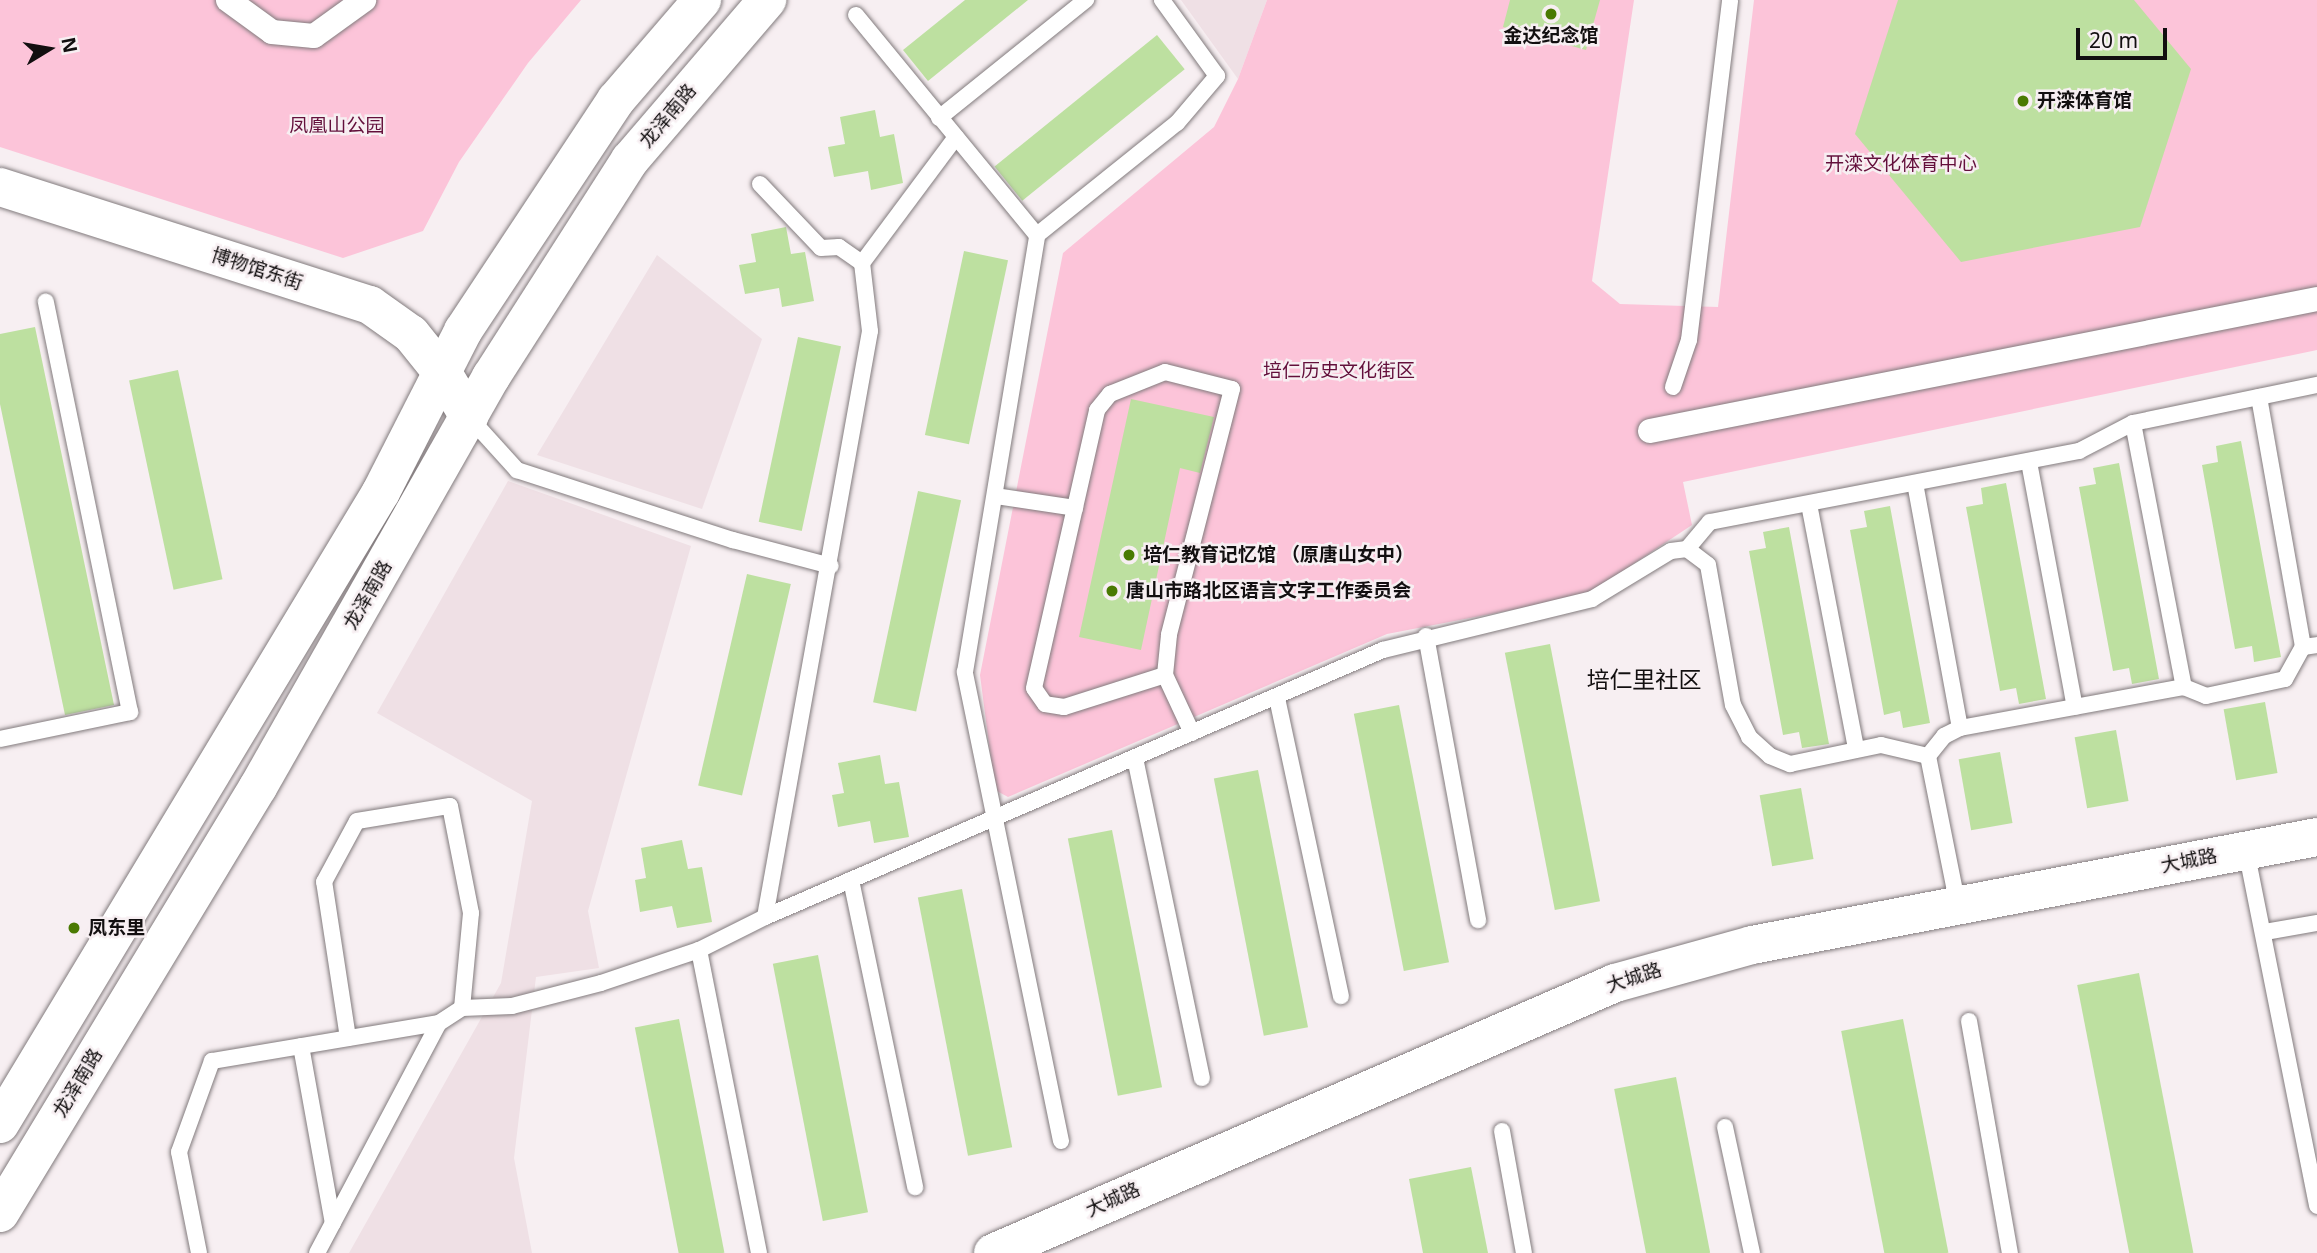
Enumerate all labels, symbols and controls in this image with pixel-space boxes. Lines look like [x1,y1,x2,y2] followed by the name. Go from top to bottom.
[1543,6,1559,22] marker: 金达纪念馆
[14,14,84,84] north arrow
[2079,14,2170,58] scale bar
[1504,25,1598,47] place label: 金达纪念馆
[2089,26,2138,54] text: 20 m
[55,35,84,55] text: N
[635,80,701,152] street label: 龙泽南路
[2037,90,2132,112] place label: 开滦体育馆
[2015,93,2031,109] marker: 开滦体育馆
[290,115,384,137] park label: 凤凰山公园
[1825,153,1977,175] park label: 开滦文化体育中心
[208,243,306,295] street label: 博物馆东街
[1263,360,1415,382] park label: 培仁历史文化街区
[1143,544,1414,566] place label: 培仁教育记忆馆 （原唐山女中）
[1121,547,1137,563] marker: 培仁教育记忆馆 （原唐山女中）
[339,556,397,634] street label: 龙泽南路
[1126,580,1411,602] place label: 唐山市路北区语言文字工作委员会
[1104,583,1120,599] marker: 唐山市路北区语言文字工作委员会
[1587,665,1701,693] district label: 培仁里社区
[2159,844,2219,878] street label: 大城路
[88,917,145,939] place label: 凤东里
[66,920,82,936] marker: 凤东里
[1603,958,1665,998] street label: 大城路
[49,1045,107,1121] street label: 龙泽南路
[1082,1178,1144,1222] street label: 大城路

